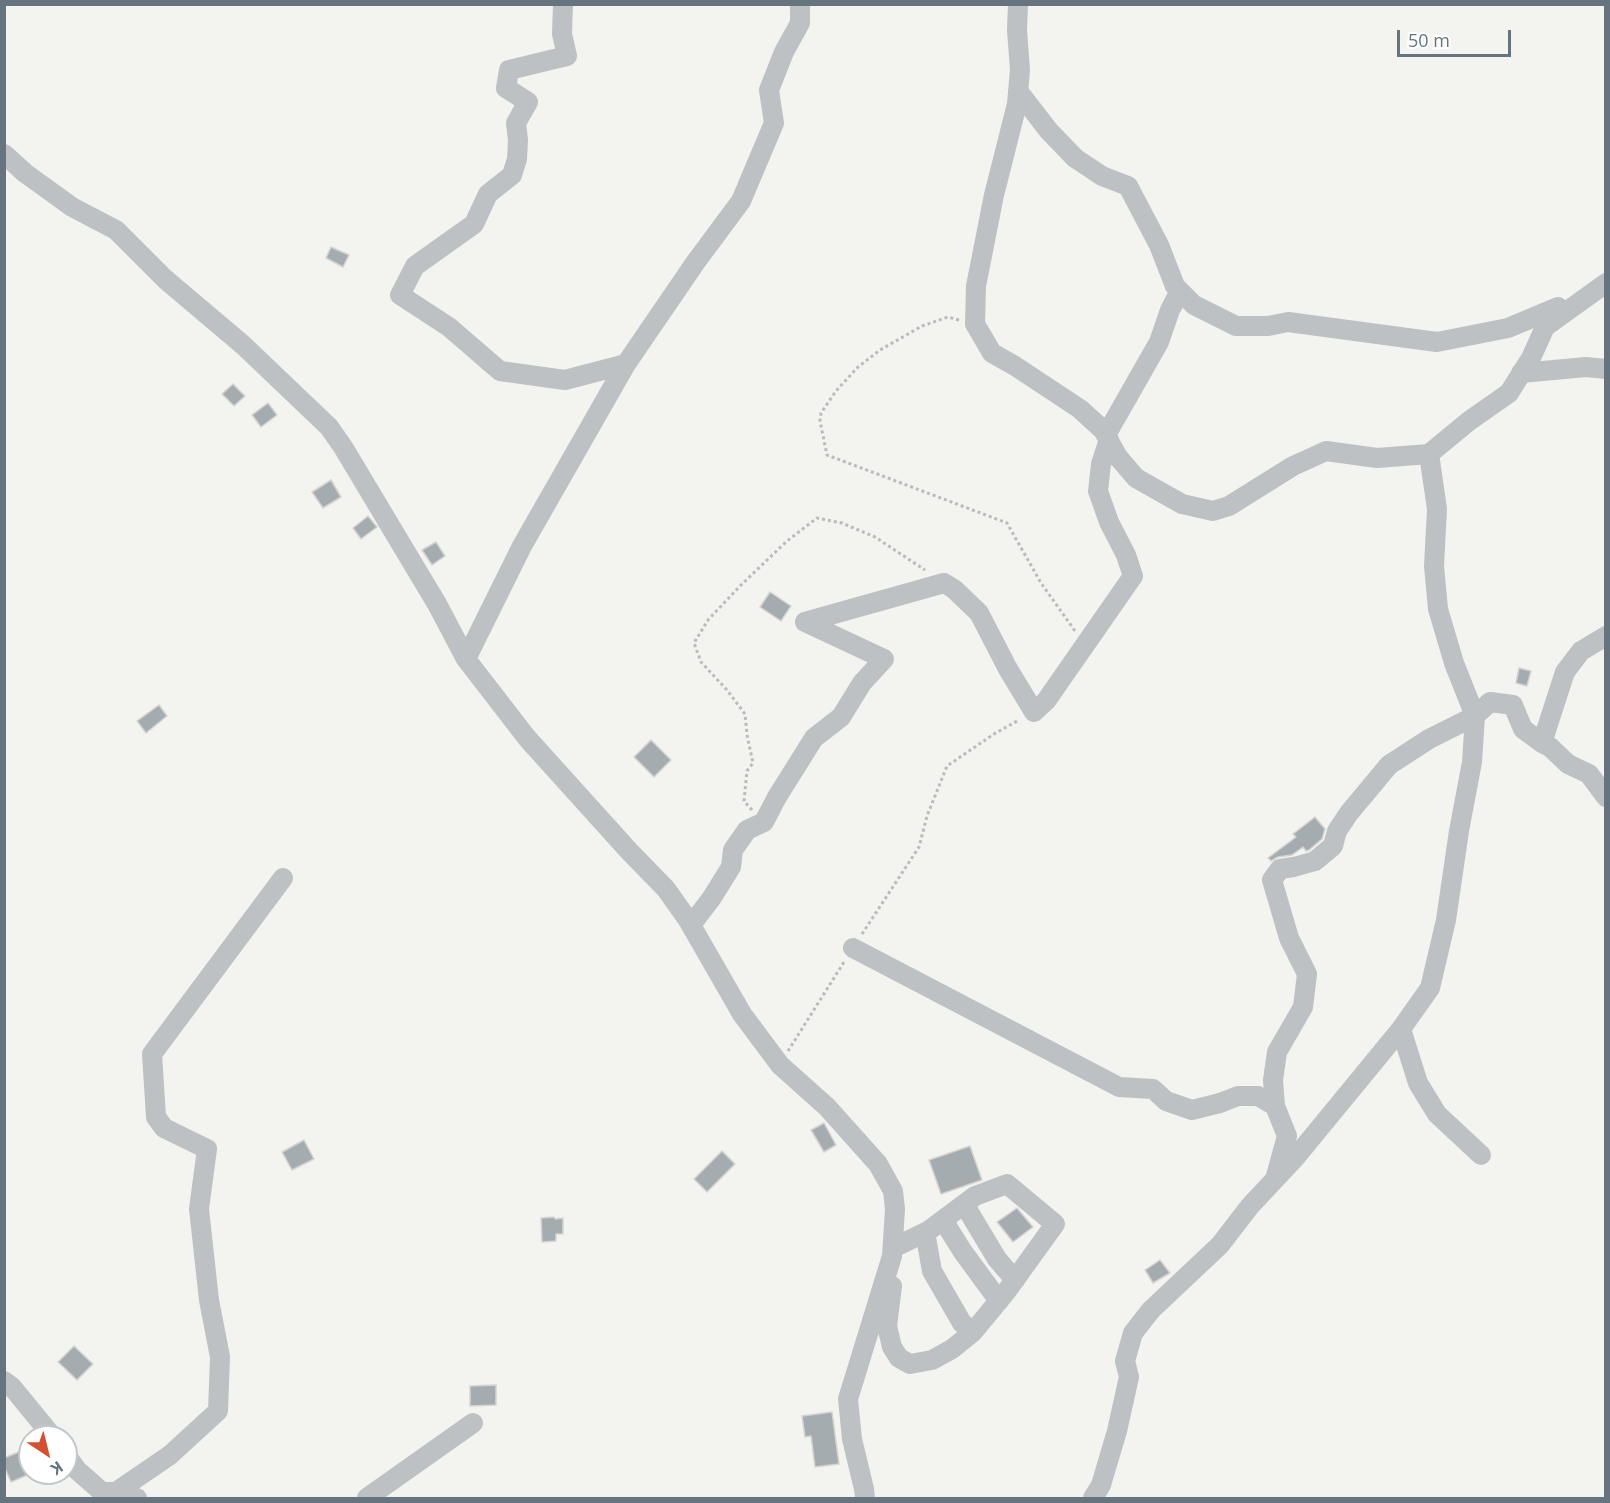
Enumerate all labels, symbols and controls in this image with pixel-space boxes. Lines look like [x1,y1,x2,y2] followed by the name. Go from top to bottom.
[1400,18,1514,56] scale bar
[1408,28,1450,52] text: 50 m
[18,1425,78,1485] north arrow
[47,1456,68,1480] text: K

